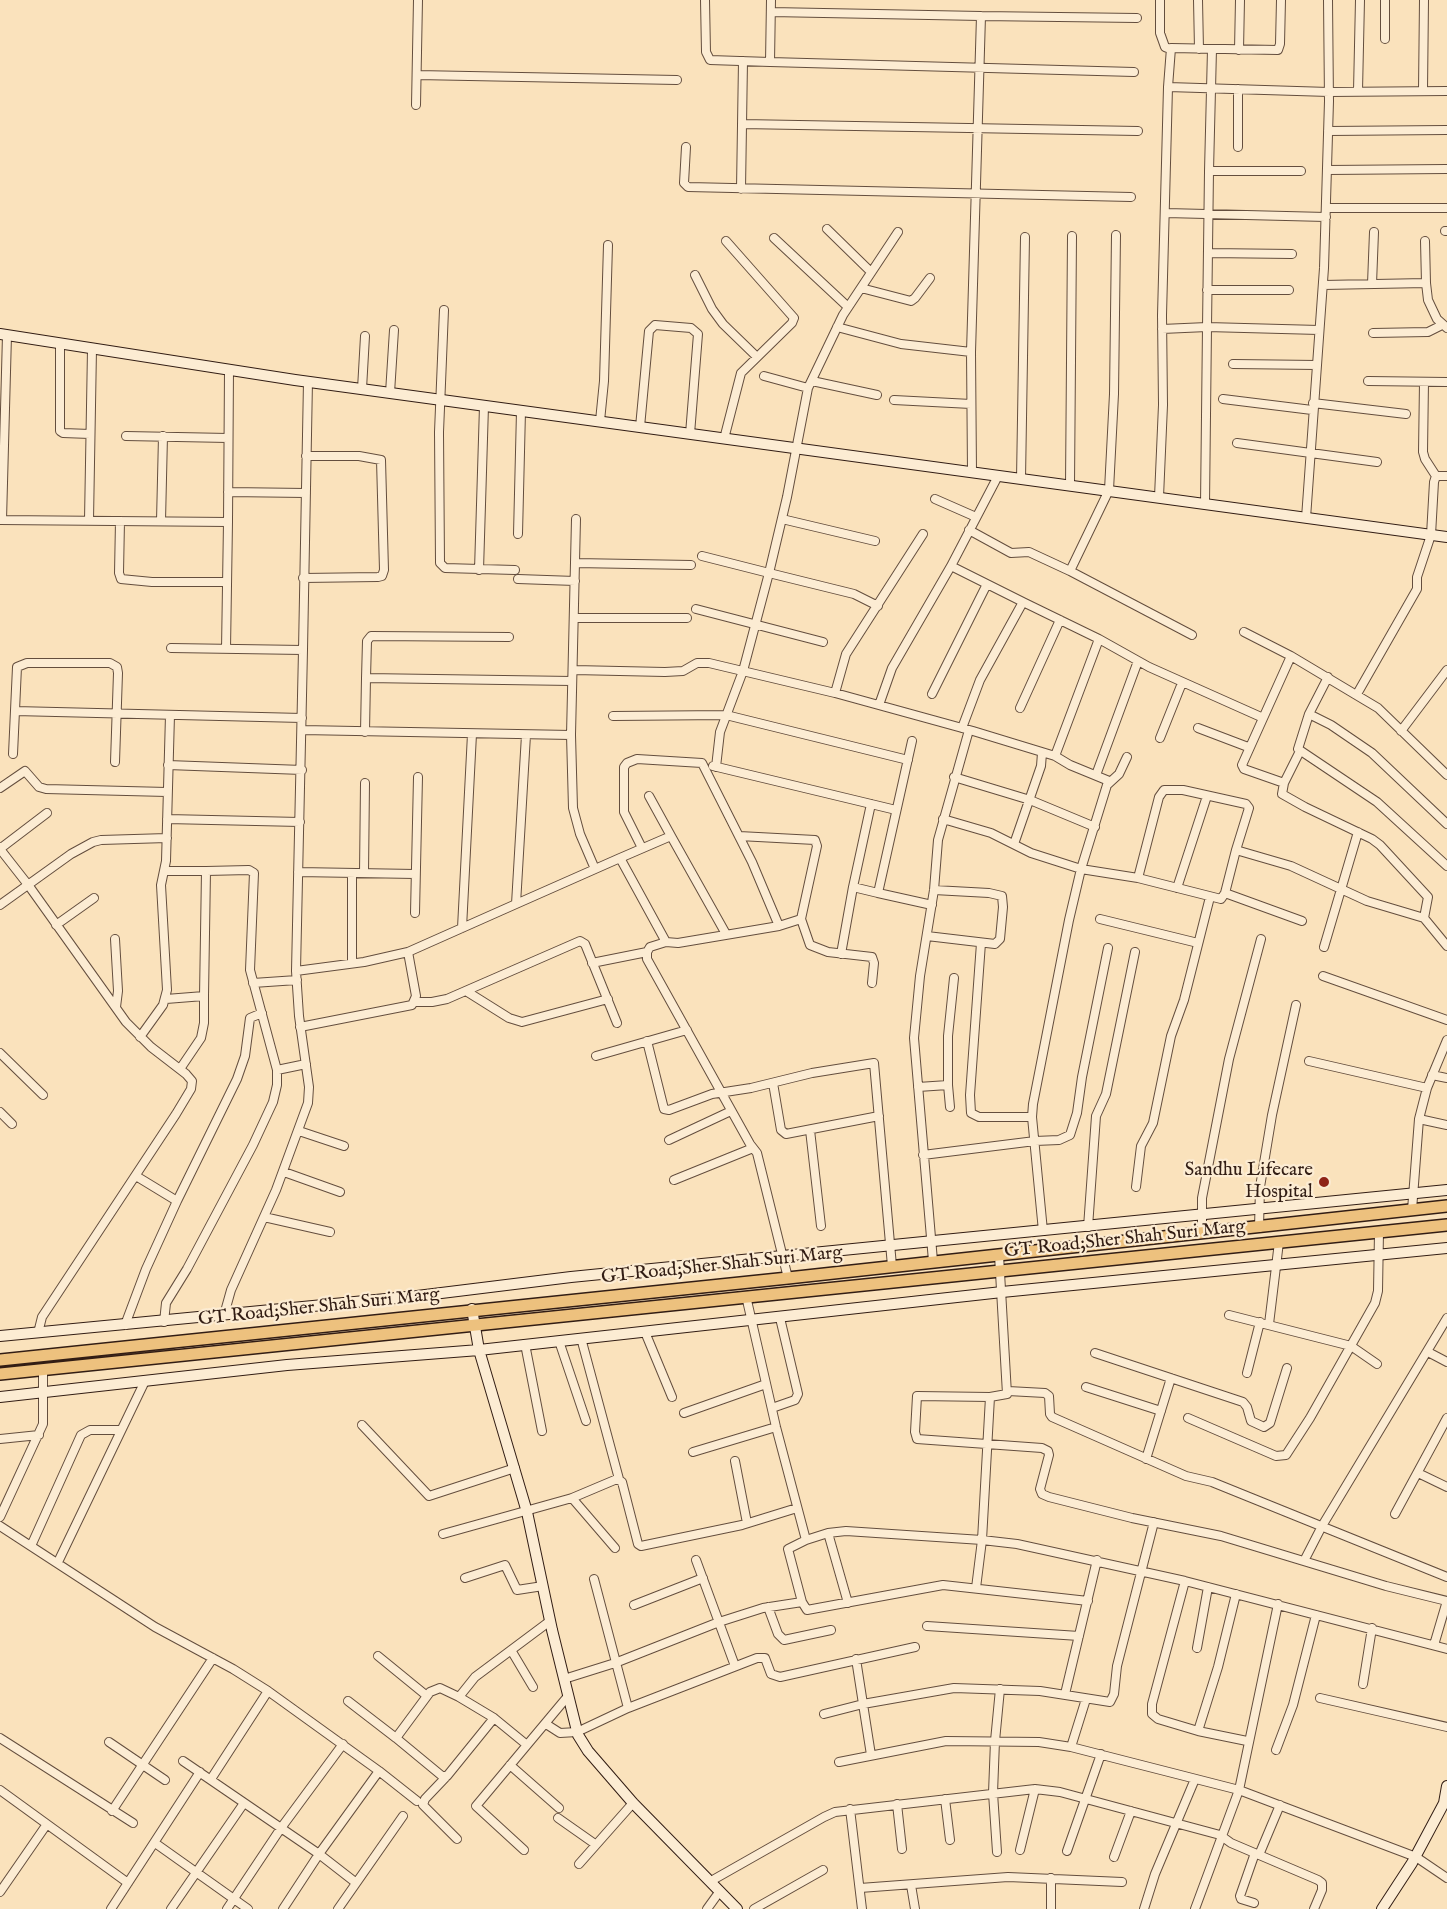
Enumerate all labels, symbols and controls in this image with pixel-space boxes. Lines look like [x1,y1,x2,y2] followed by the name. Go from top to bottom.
[1185,1160,1313,1204] place label: Sandhu Lifecare Hospital
[1317,1175,1331,1189] marker: Sandhu Lifecare Hospital
[1003,1216,1247,1264] street label: GT Road;Sher Shah Suri Marg
[600,1242,844,1290] street label: GT Road;Sher Shah Suri Marg
[197,1284,441,1332] street label: GT Road;Sher Shah Suri Marg

